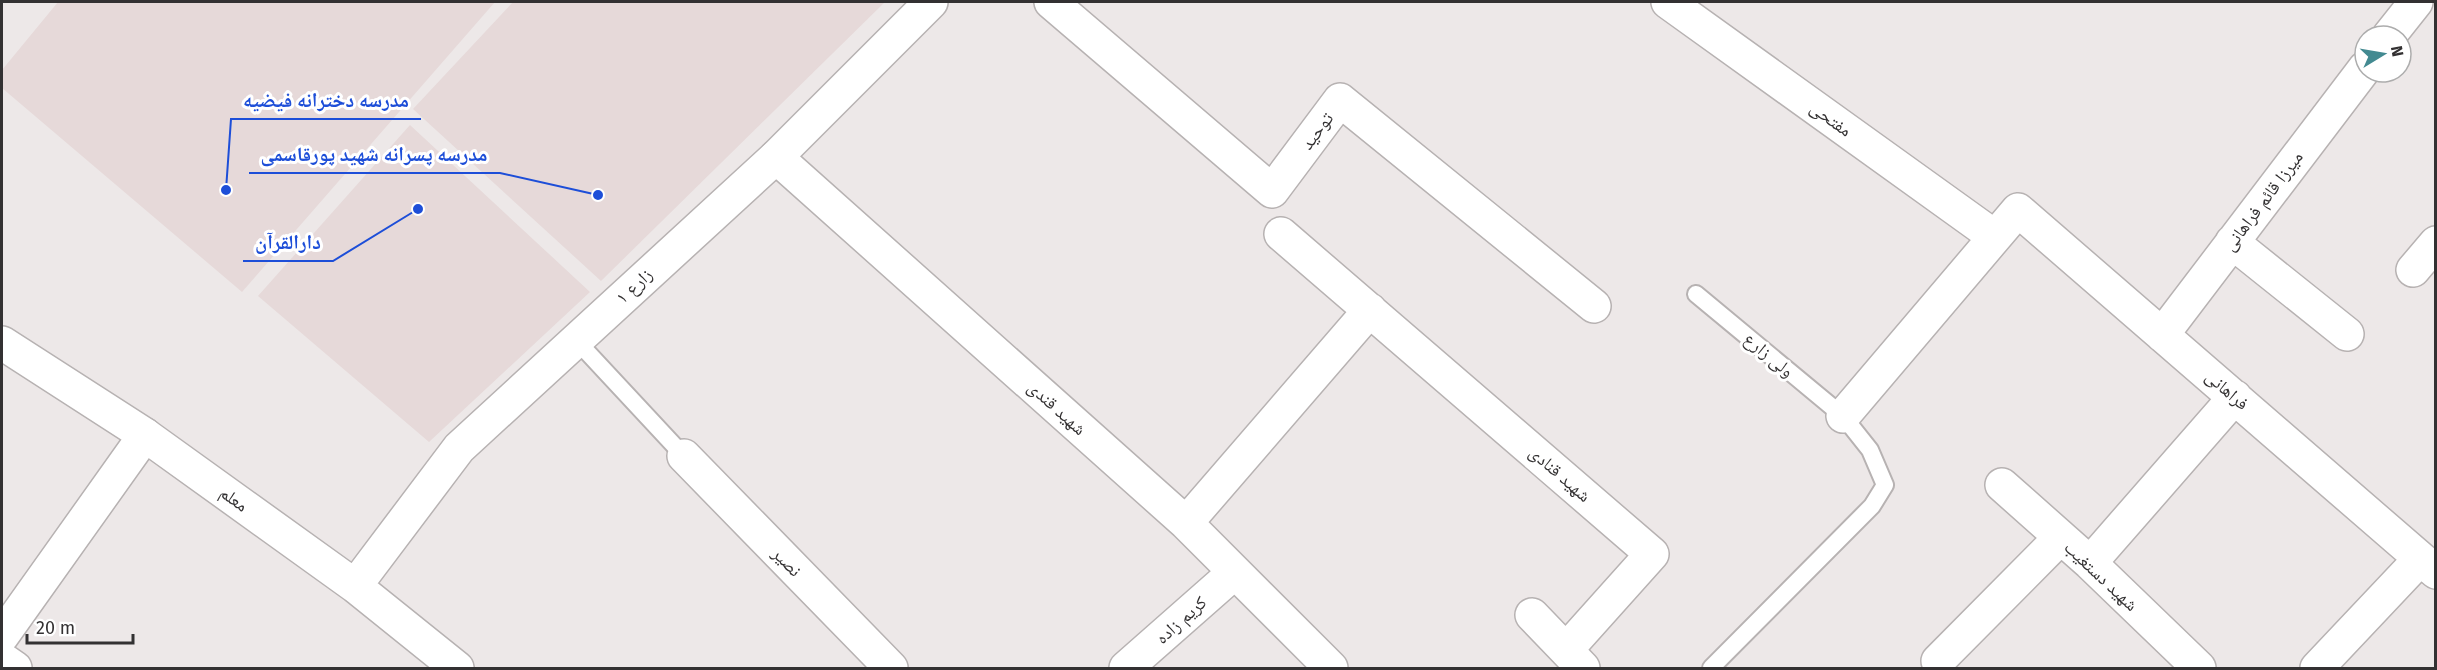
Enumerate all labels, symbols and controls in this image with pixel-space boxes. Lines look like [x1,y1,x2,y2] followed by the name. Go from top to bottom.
[2353,24,2413,84] north arrow
[2387,44,2408,58] text: N
[231,81,421,119] callout: مدرسه دخترانه فیضیه
[243,88,409,112] text: مدرسه دخترانه فیضیه
[1806,97,1856,141] street label: مفتحی
[1296,108,1338,154] street label: توحید
[249,135,500,173] callout: مدرسه پسرانه شهید پورقاسمی
[261,142,487,167] text: مدرسه پسرانه شهید پورقاسمی
[2218,147,2309,256] street label: میرزا قائم فراهانی
[243,223,333,261] callout: دارالقرآن
[255,230,321,254] text: دارالقرآن
[611,264,657,308] street label: زارع ۱
[1740,328,1798,382] street label: ولی زارع
[2201,365,2253,415] street label: فراهانی
[1023,376,1091,440] street label: شهید قندی
[1525,441,1595,507] street label: شهید قنادی
[215,481,252,517] street label: معلم
[2060,536,2142,616] street label: شهید دستغیب
[767,542,806,581] street label: نصیر
[1151,591,1212,649] street label: کریم زاده
[27,607,134,645] scale bar
[36,617,75,639] text: 20 m

